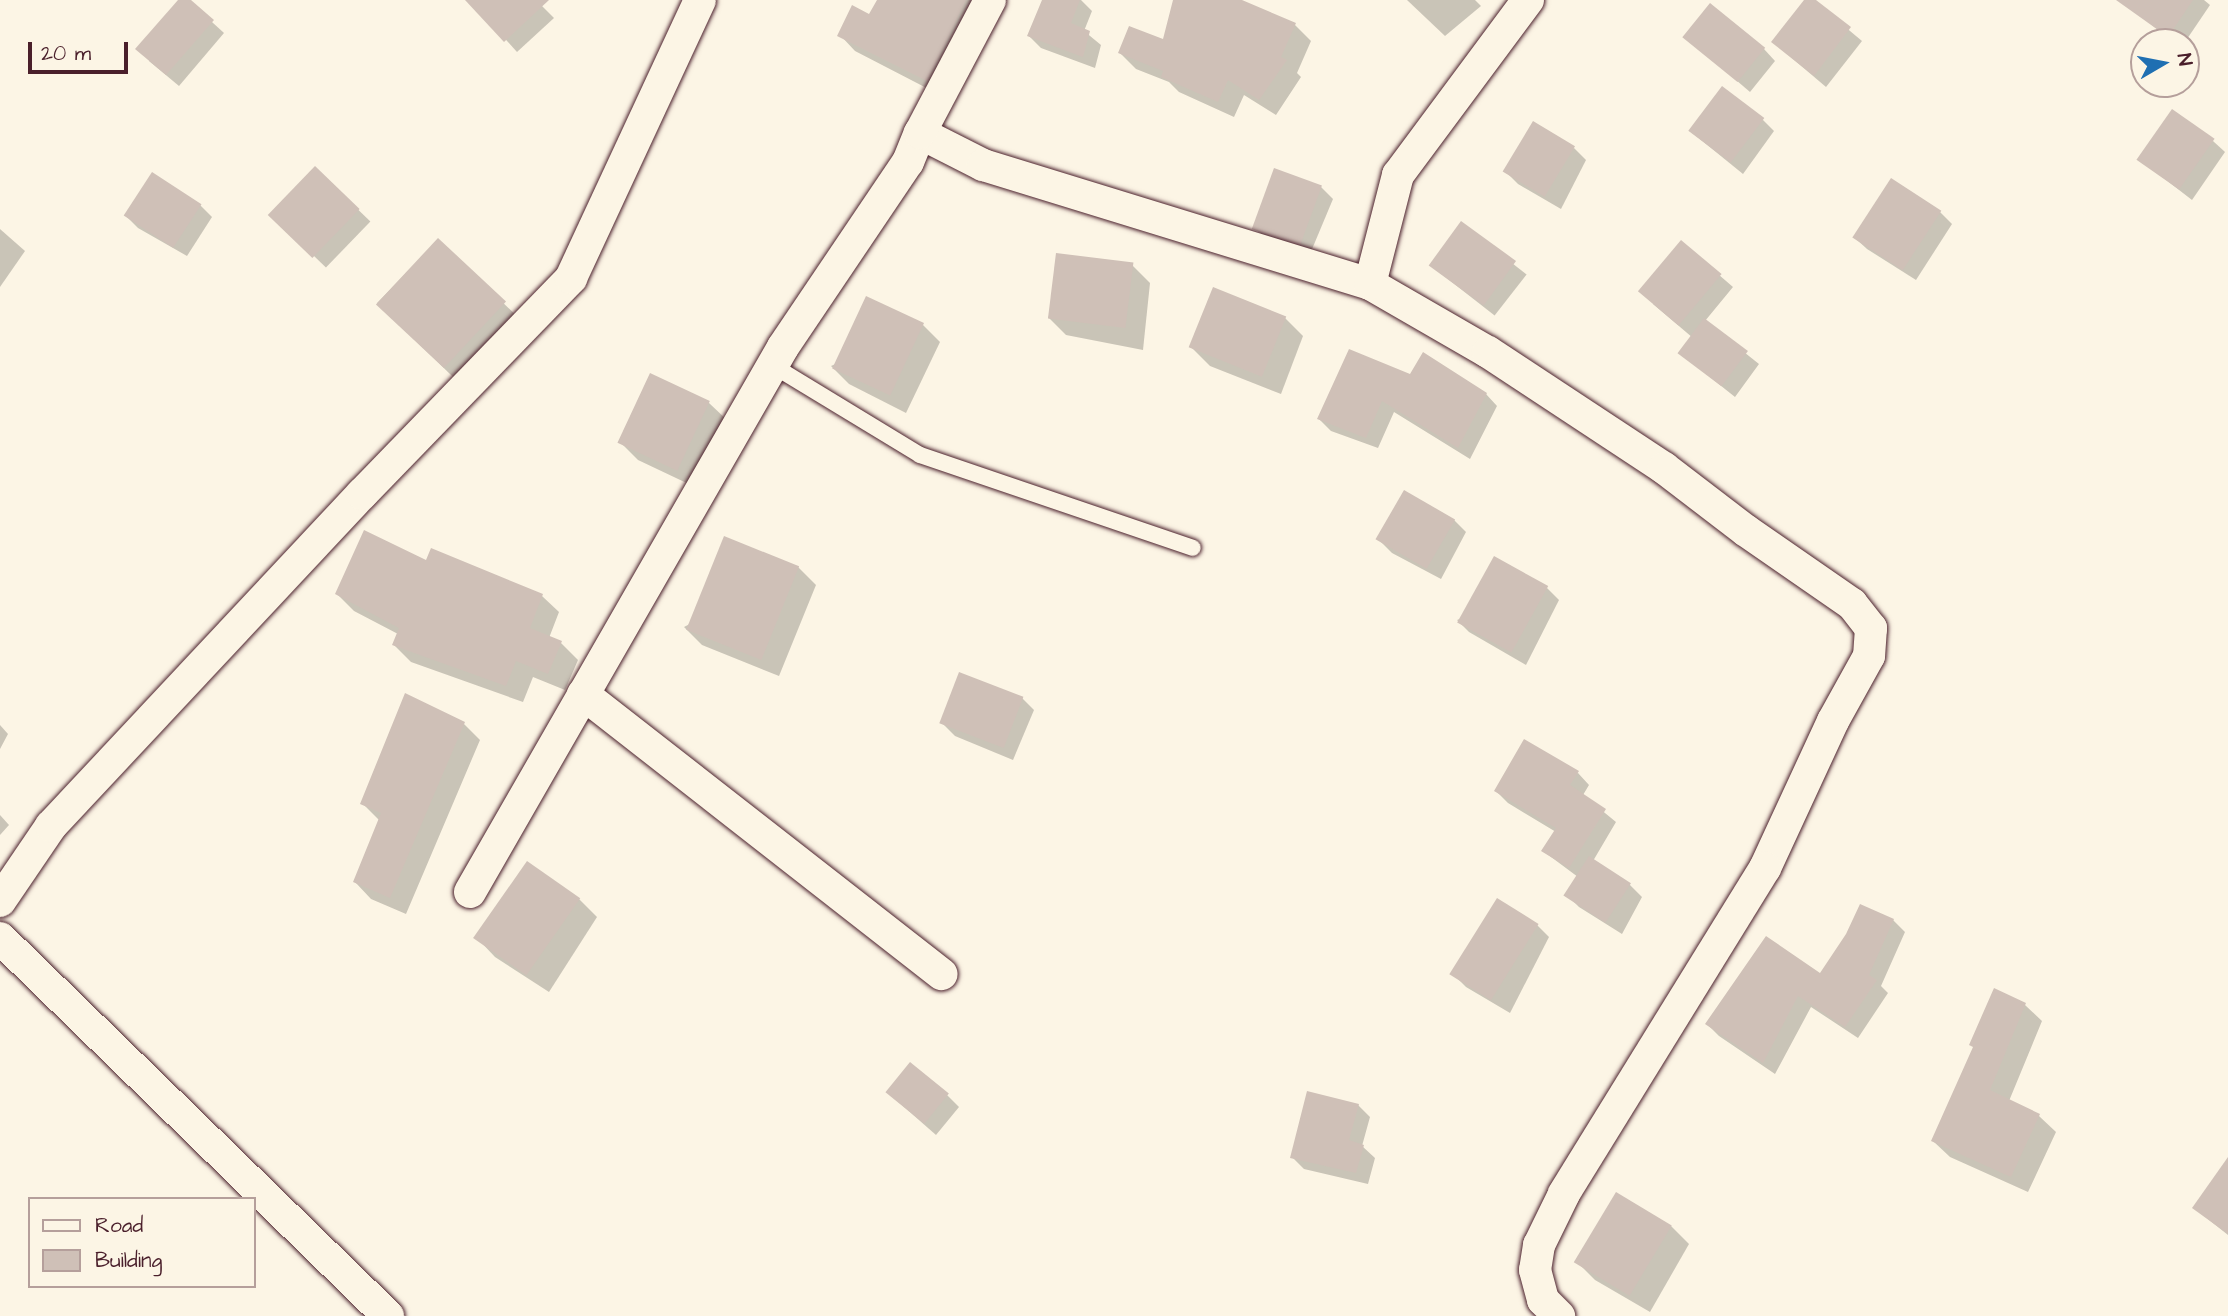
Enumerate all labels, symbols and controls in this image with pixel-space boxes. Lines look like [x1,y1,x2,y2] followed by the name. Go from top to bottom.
[32,28,131,72] scale bar
[2130,28,2200,98] north arrow
[41,39,91,68] text: 20 m
[2170,51,2199,68] text: N
[28,1197,256,1288] legend
[95,1211,143,1240] text: Road
[95,1246,162,1275] text: Building

